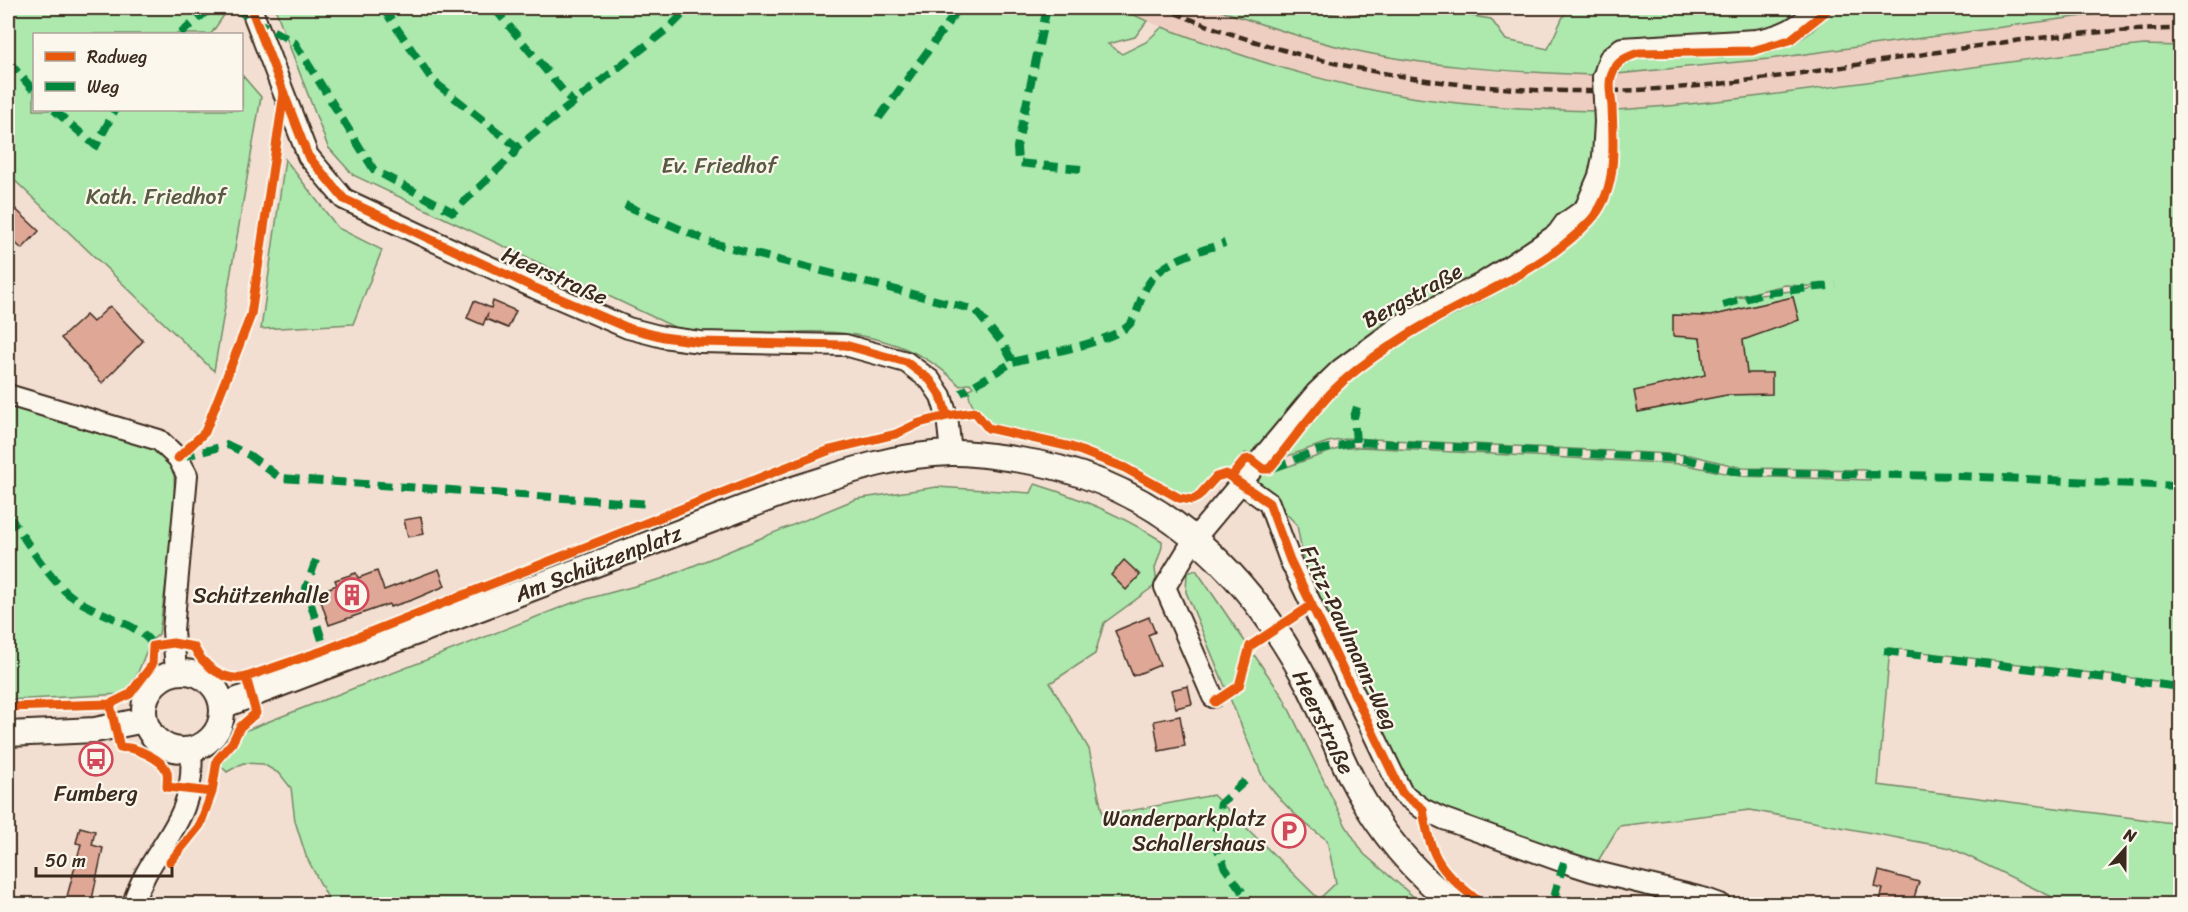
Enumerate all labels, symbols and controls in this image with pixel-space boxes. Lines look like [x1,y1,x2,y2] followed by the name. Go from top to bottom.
[33,33,243,111] legend
[87,41,147,73] text: Radweg
[87,71,119,103] text: Weg
[662,146,779,185] park label: Ev. Friedhof
[86,177,228,216] park label: Kath. Friedhof
[495,235,614,316] street label: Heerstraße
[1355,252,1470,339] street label: Bergstraße
[508,513,688,614] street label: Am Schützenplatz
[1289,538,1410,736] street label: Fritz-Paulmann-Weg
[193,576,329,615] place label: Schützenhalle
[334,577,370,613] building icon: Schützenhalle
[1281,663,1366,781] street label: Heerstraße
[78,741,114,777] bus stop icon: Fumberg
[54,774,138,813] place label: Fumberg
[1103,799,1267,863] place label: Wanderparkplatz Schallershaus
[1271,813,1307,849] parking icon: Wanderparkplatz Schallershaus
[2095,819,2155,879] north arrow
[2119,820,2141,851] text: N
[36,840,172,878] scale bar
[45,845,86,877] text: 50 m

